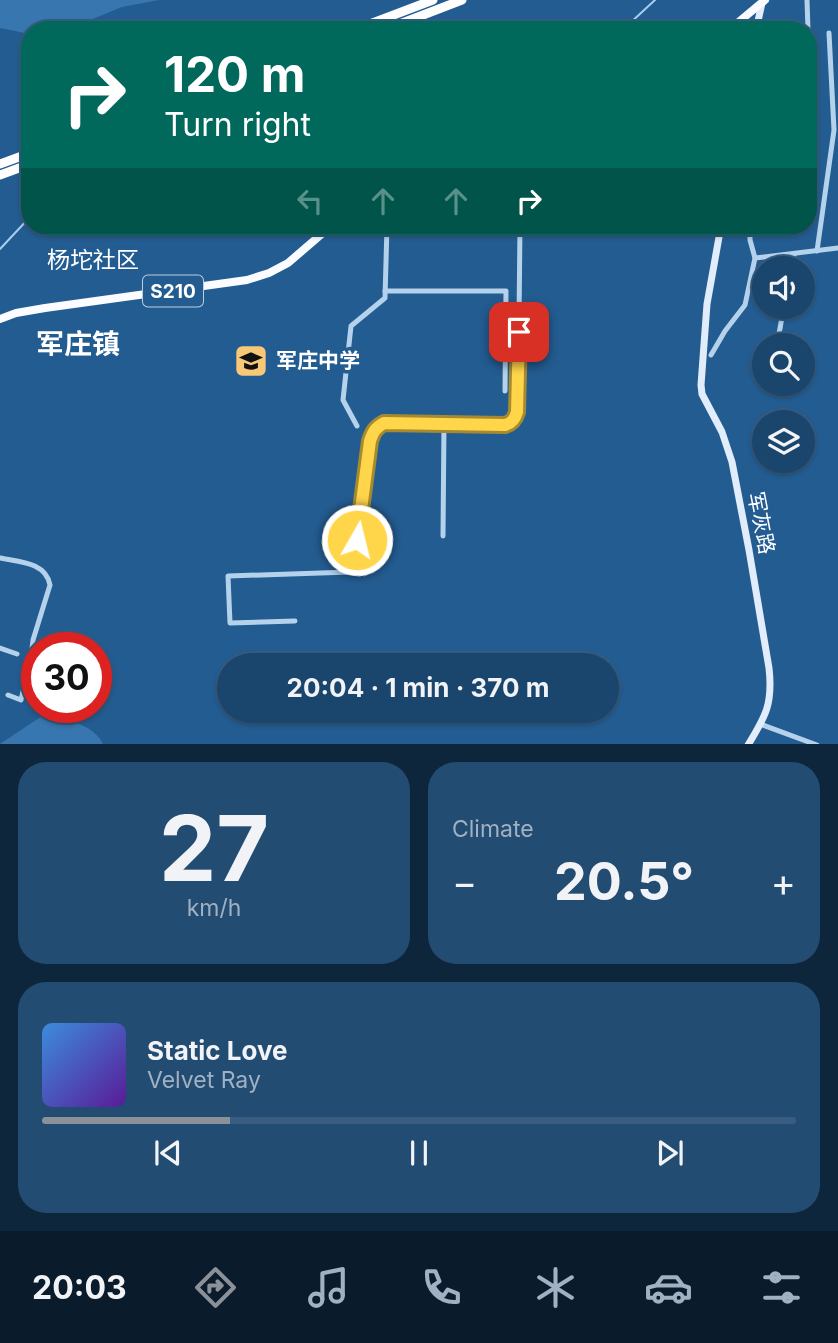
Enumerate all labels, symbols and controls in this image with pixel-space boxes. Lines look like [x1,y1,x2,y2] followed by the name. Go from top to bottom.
[164,45,305,104] text: 120 m
[49,49,140,140] icon: right
[164,105,311,144] text: Turn right
[291,182,329,220] icon: left
[364,182,402,220] icon: ahead
[437,182,475,220] icon: ahead
[510,182,548,220] icon: right
[47,246,139,274] district label: 杨坨社区
[752,256,815,473] map controls
[752,256,815,319] button: sound
[143,276,203,306] road number: S210
[489,302,549,362] pin
[500,313,538,351] icon: arrive
[36,327,120,361] district label: 军庄镇
[752,333,815,396] button: search
[232,342,270,380] school or university icon: 军庄中学
[276,348,360,373] place label: 军庄中学
[752,410,815,473] button: layers
[743,490,780,556] street label: 军灰路
[320,503,394,577] position arrow
[21,632,112,723] speed limit sign: 30
[287,672,549,703] text: 20:04 · 1 min · 370 m
[159,793,269,903] text: 27
[452,815,534,843] text: Climate
[554,850,694,913] text: 20.5°
[452,859,477,905] text: −
[771,859,796,905] text: +
[187,894,241,922] text: km/h
[147,1035,288,1066] text: Static Love
[147,1066,261,1094] text: Velvet Ray
[149,1134,187,1172] icon: previous
[400,1134,438,1172] icon: pause
[651,1134,689,1172] icon: next
[191,1263,240,1312] icon: directions
[304,1263,353,1312] icon: music
[417,1263,466,1312] icon: phone
[531,1263,580,1312] icon: climate
[644,1263,693,1312] icon: car
[757,1263,806,1312] icon: filters
[32,1268,127,1307] text: 20:03

